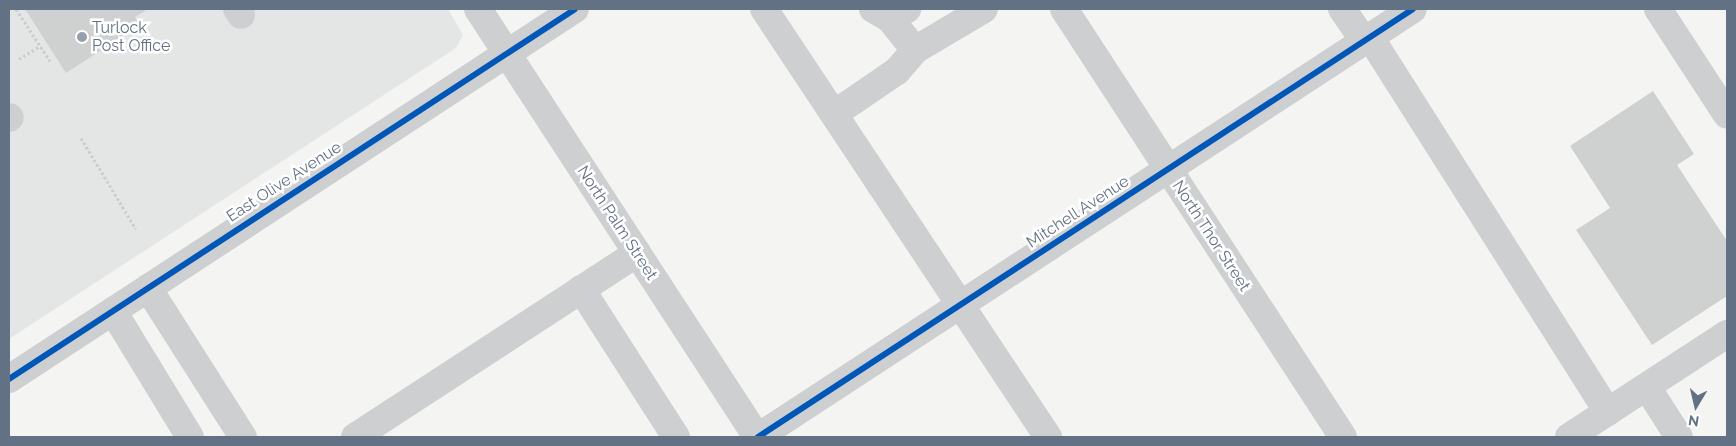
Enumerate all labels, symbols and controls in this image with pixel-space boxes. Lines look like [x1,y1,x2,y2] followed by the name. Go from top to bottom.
[92,18,170,56] place label: Turlock Post Office
[76,31,88,43] marker: Turlock Post Office
[223,138,345,226] street label: East Olive Avenue
[573,162,661,284] street label: North Palm Street
[1023,171,1133,253] street label: Mitchell Avenue
[1168,177,1254,295] street label: North Thor Street
[1671,381,1721,431] north arrow
[1687,412,1700,430] text: N

